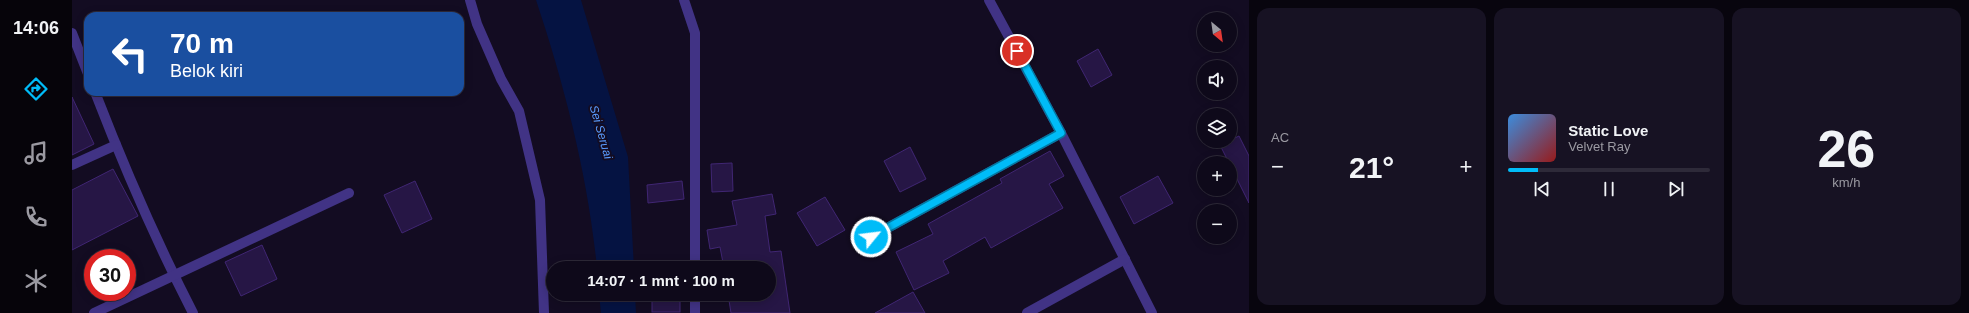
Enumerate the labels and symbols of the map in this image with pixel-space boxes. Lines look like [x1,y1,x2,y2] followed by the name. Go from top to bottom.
[1197,12,1237,52] north arrow
[1000,34,1034,68] pin
[587,103,615,161] water label: Sei Seruai
[850,216,892,258] position arrow
[84,249,136,301] speed limit sign: 30

